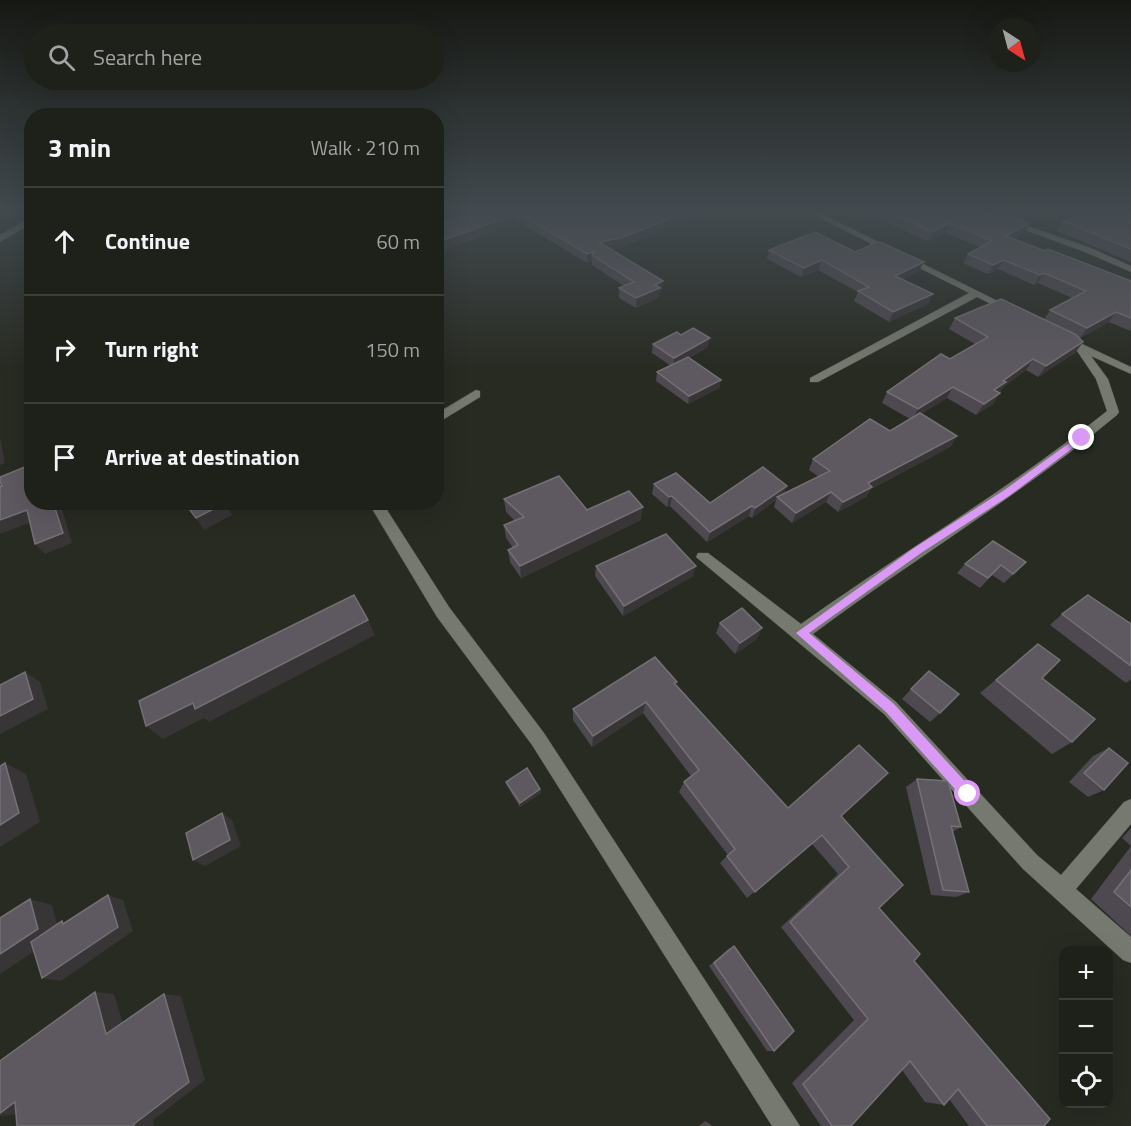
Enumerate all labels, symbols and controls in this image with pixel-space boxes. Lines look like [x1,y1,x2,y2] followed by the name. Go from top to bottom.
[987,18,1041,72] north arrow
[24,24,444,90] search box
[93,40,202,74] text: Search here
[45,41,78,74] icon: search
[48,128,111,167] text: 3 min
[311,132,420,163] text: Walk · 210 m
[105,224,190,258] text: Continue
[48,225,81,258] icon: ahead
[376,226,420,257] text: 60 m
[105,332,199,366] text: Turn right
[48,333,81,366] icon: right
[365,334,420,365] text: 150 m
[1068,424,1094,450] route end
[105,440,300,474] text: Arrive at destination
[48,441,81,474] icon: arrive
[954,780,980,806] route start
[1059,946,1113,1108] map controls
[1059,946,1113,1000] button: +
[1059,1000,1113,1054] button: −
[1059,1054,1113,1108] button: locate

